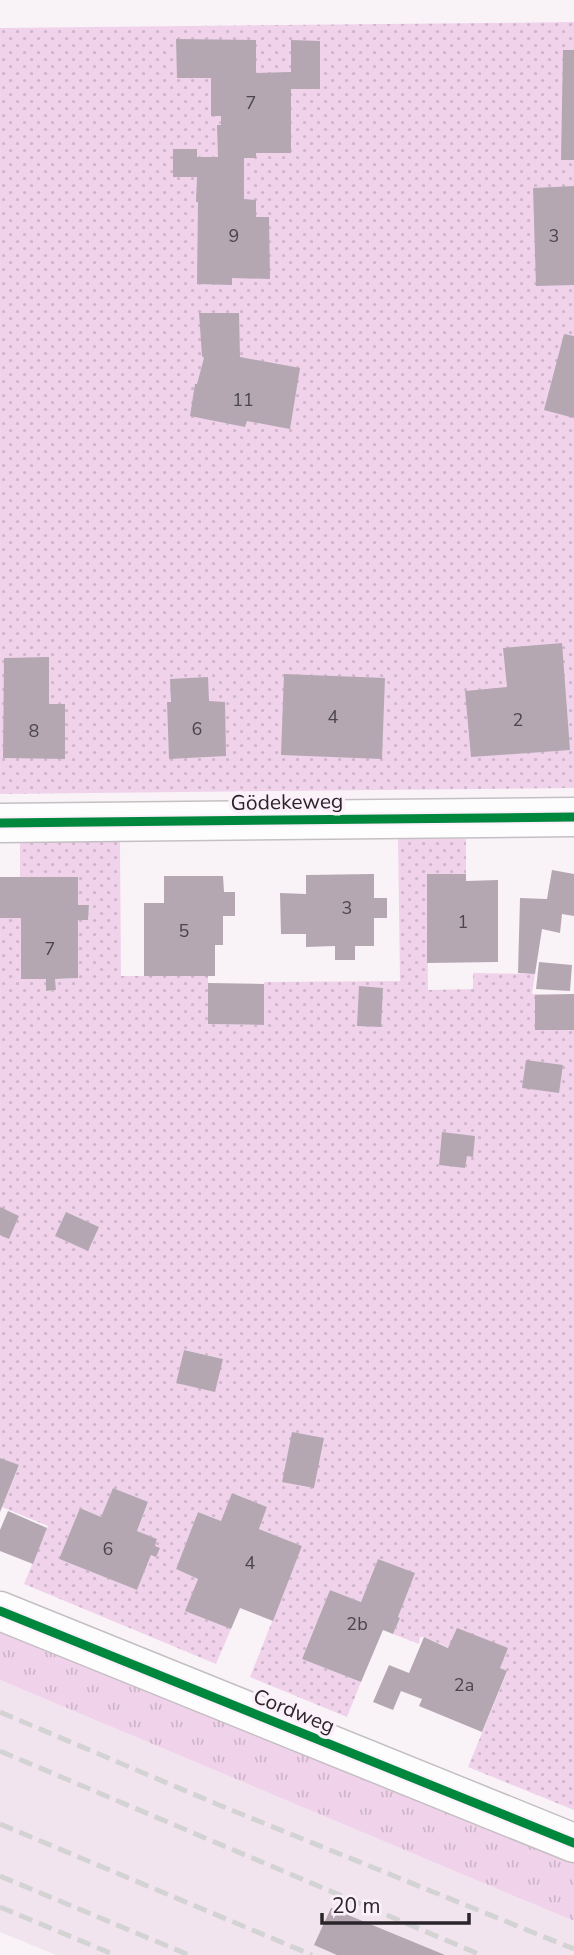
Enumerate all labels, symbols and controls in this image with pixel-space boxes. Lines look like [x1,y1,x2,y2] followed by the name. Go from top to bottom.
[246,91,256,115] house number: 7
[229,224,239,248] house number: 9
[549,224,559,248] house number: 3
[232,388,254,412] house number: 11
[328,705,339,729] house number: 4
[513,708,523,732] house number: 2
[192,717,202,741] house number: 6
[29,719,39,743] house number: 8
[230,787,344,817] street label: Gödekeweg
[342,896,352,920] house number: 3
[458,910,468,934] house number: 1
[179,919,189,943] house number: 5
[45,937,55,961] house number: 7
[103,1537,113,1561] house number: 6
[245,1551,256,1575] house number: 4
[346,1612,368,1636] house number: 2b
[454,1673,474,1697] house number: 2a
[249,1682,339,1740] street label: Cordweg
[322,1882,469,1926] scale bar
[332,1892,381,1920] text: 20 m

